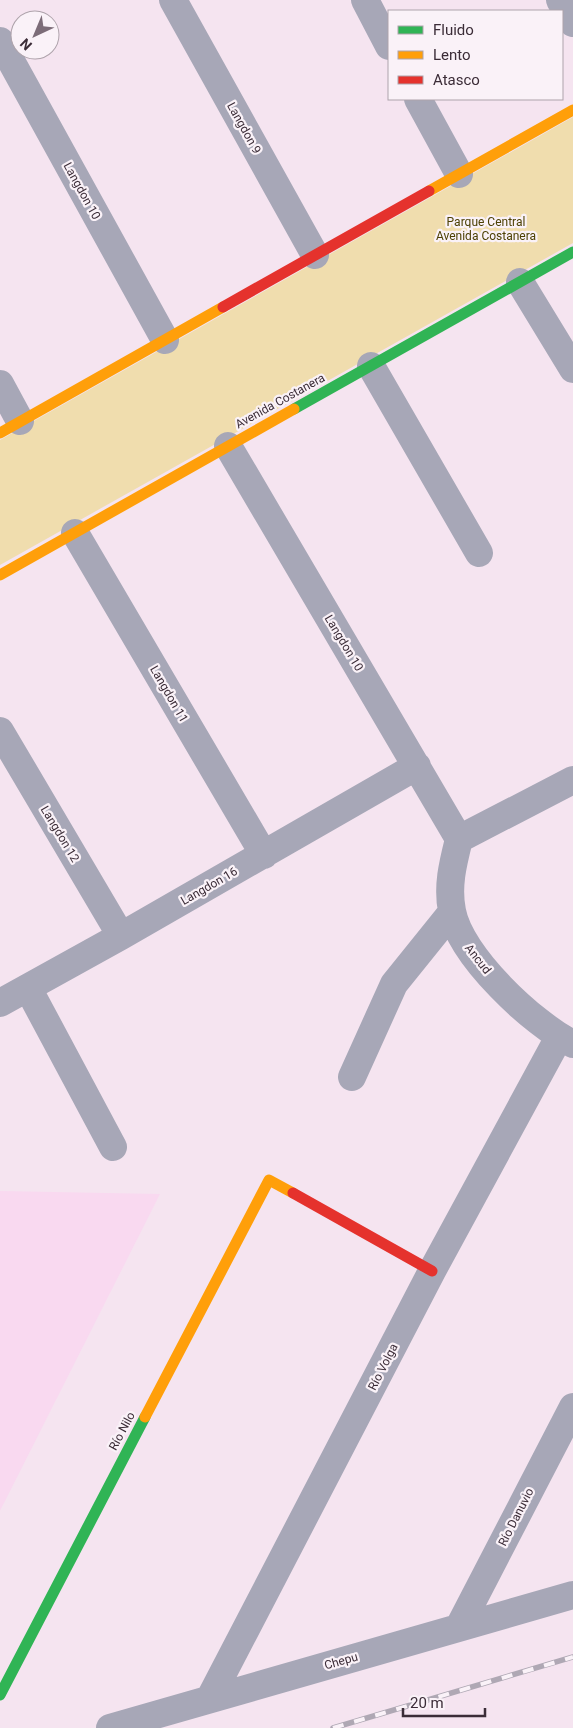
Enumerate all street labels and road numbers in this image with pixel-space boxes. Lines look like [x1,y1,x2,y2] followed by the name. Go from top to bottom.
[224,100,264,156] street label: Langdon 9
[61,160,104,222] street label: Langdon 10
[233,371,327,431] street label: Avenida Costanera
[322,612,366,674] street label: Langdon 10
[147,663,191,725] street label: Langdon 11
[38,803,82,865] street label: Langdon 12
[178,864,240,908] street label: Langdon 16
[462,941,494,977] street label: Ancud
[365,1341,401,1393] street label: Río Volga
[106,1409,138,1453] street label: Río Nilo
[495,1485,537,1548] street label: Río Danuvio
[323,1650,359,1672] street label: Chepu

